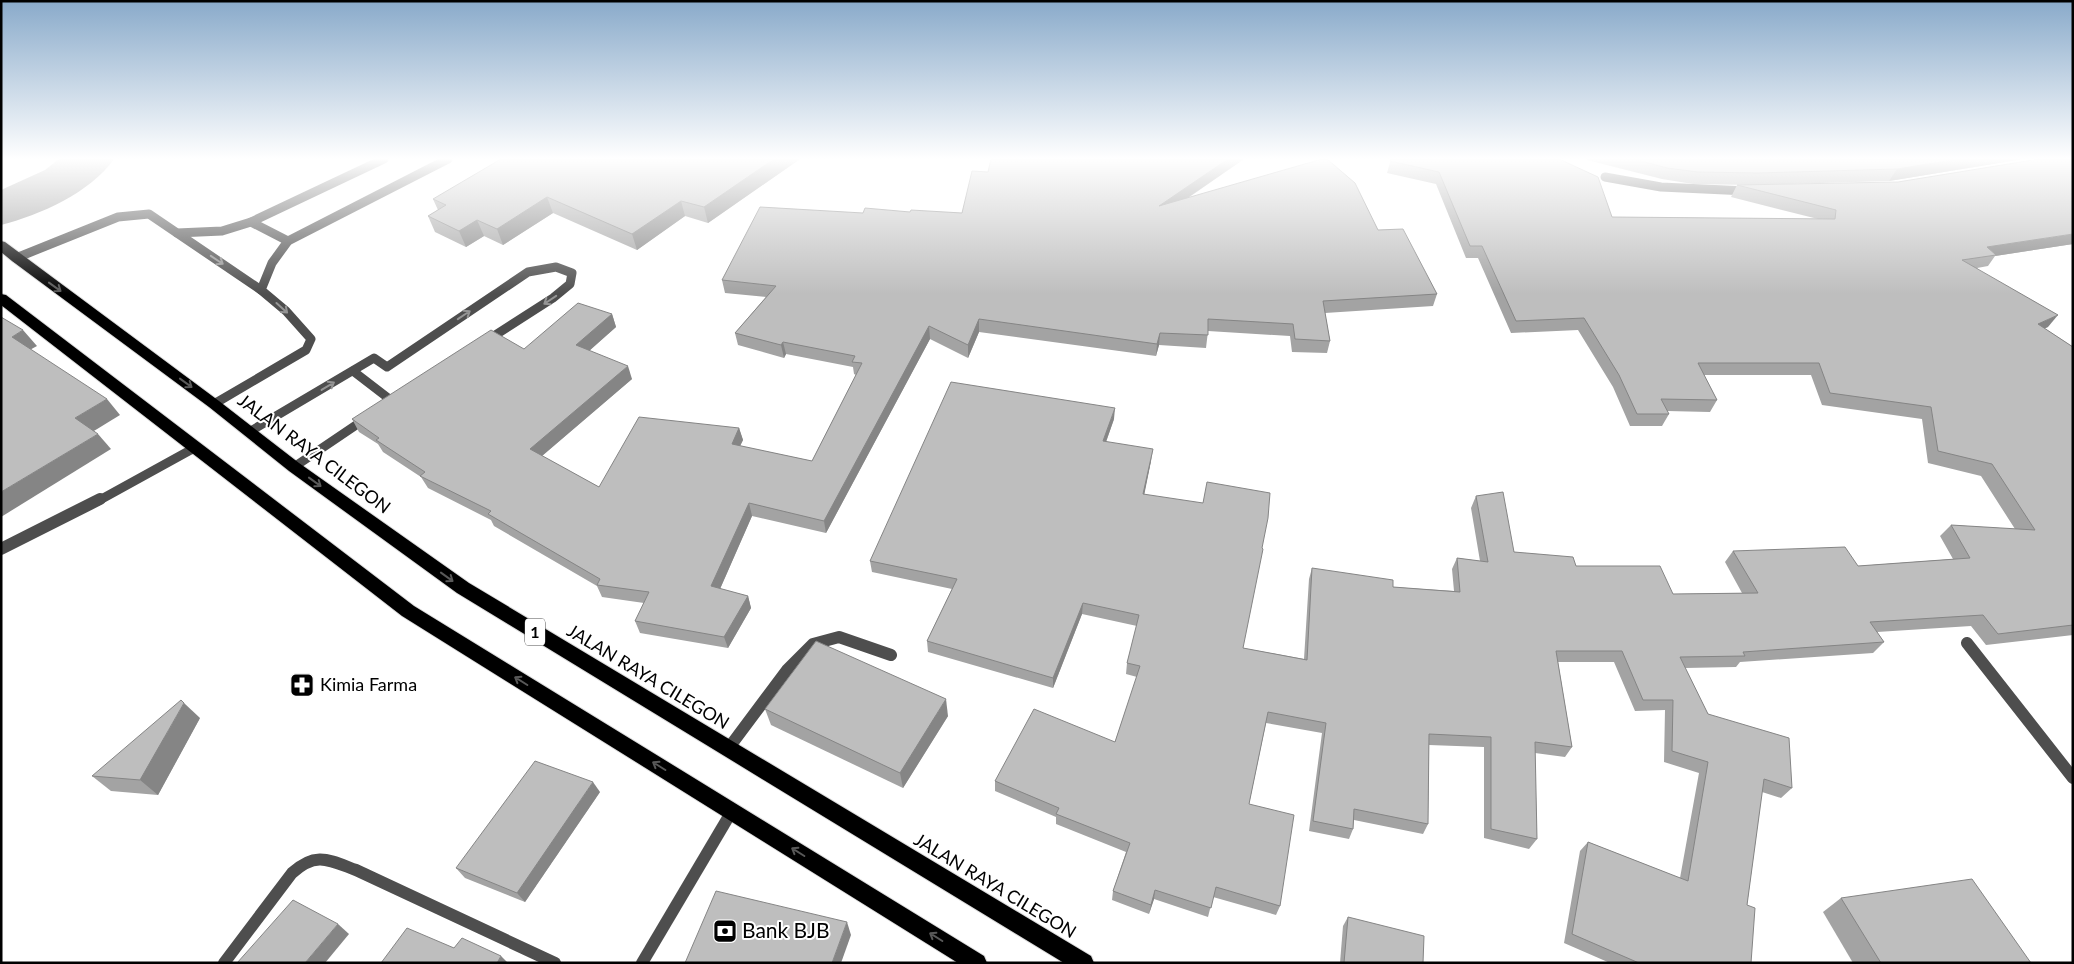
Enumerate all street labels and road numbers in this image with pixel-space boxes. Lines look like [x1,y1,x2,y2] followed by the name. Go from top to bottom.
[234,389,395,518] street label: JALAN RAYA CILEGON
[525,618,545,646] road number: 1
[563,619,734,733] street label: JALAN RAYA CILEGON
[910,828,1081,942] street label: JALAN RAYA CILEGON

